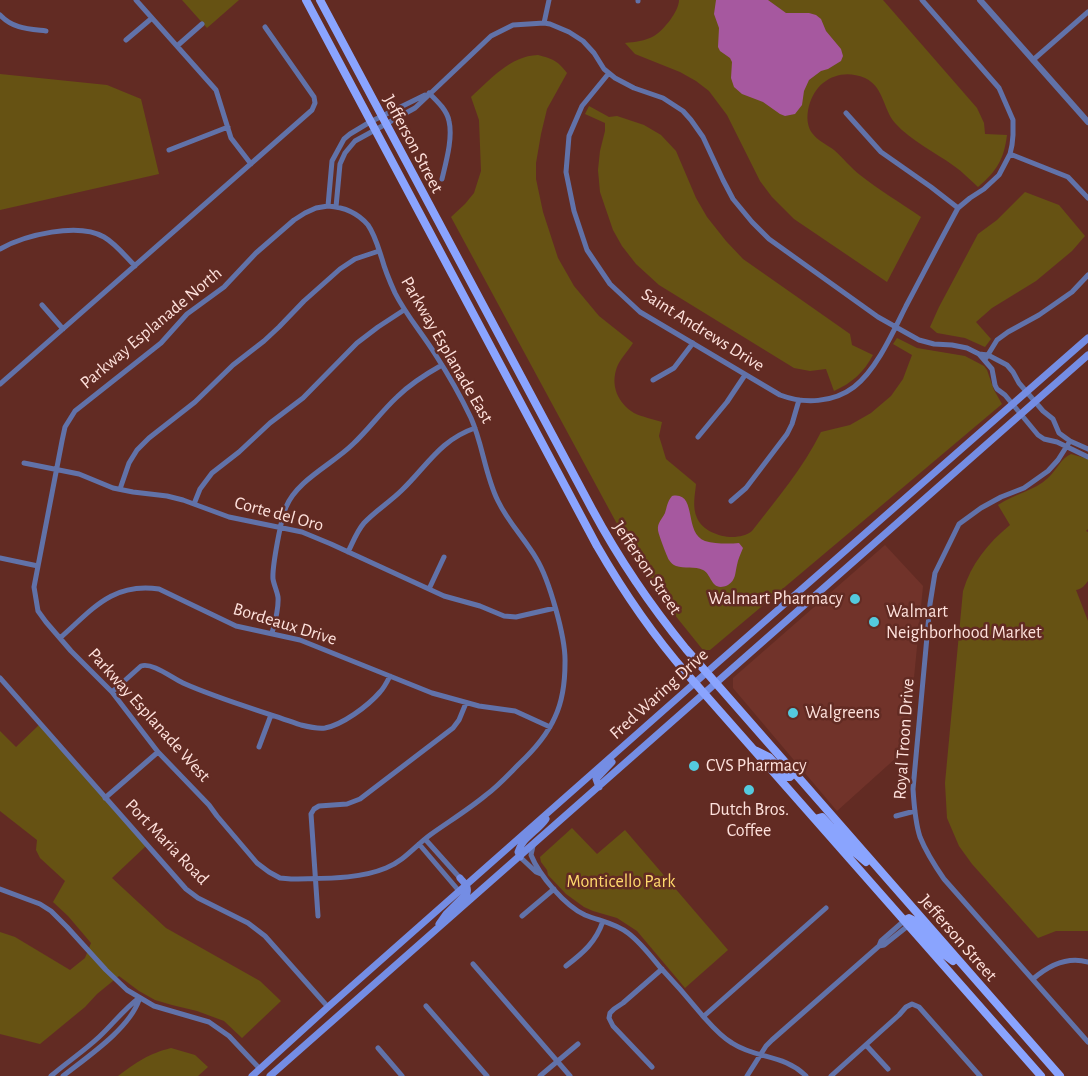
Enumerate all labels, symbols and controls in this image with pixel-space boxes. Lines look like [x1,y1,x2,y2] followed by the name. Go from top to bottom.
[378,91,448,197] street label: Jefferson Street
[76,262,226,394] street label: Parkway Esplanade North
[396,273,498,427] street label: Parkway Esplanade East
[638,283,768,377] street label: Saint Andrews Drive
[232,492,326,536] street label: Corte del Oro
[608,517,686,619] street label: Jefferson Street
[708,588,843,610] place label: Walmart Pharmacy
[848,592,862,606] marker: Walmart Pharmacy
[231,598,339,650] street label: Bordeaux Drive
[886,601,1042,644] place label: Walmart Neighborhood Market
[867,615,881,629] marker: Walmart Neighborhood Market
[83,644,215,786] street label: Parkway Esplanade West
[605,644,713,744] street label: Fred Waring Drive
[889,678,919,800] street label: Royal Troon Drive
[805,702,880,724] place label: Walgreens
[786,706,800,720] marker: Walgreens
[706,755,807,777] place label: CVS Pharmacy
[687,759,701,773] marker: CVS Pharmacy
[742,783,756,797] marker: Dutch Bros. Coffee
[121,795,213,889] street label: Port Maria Road
[709,799,789,842] place label: Dutch Bros. Coffee
[567,871,675,893] park label: Monticello Park
[914,890,1002,986] street label: Jefferson Street

